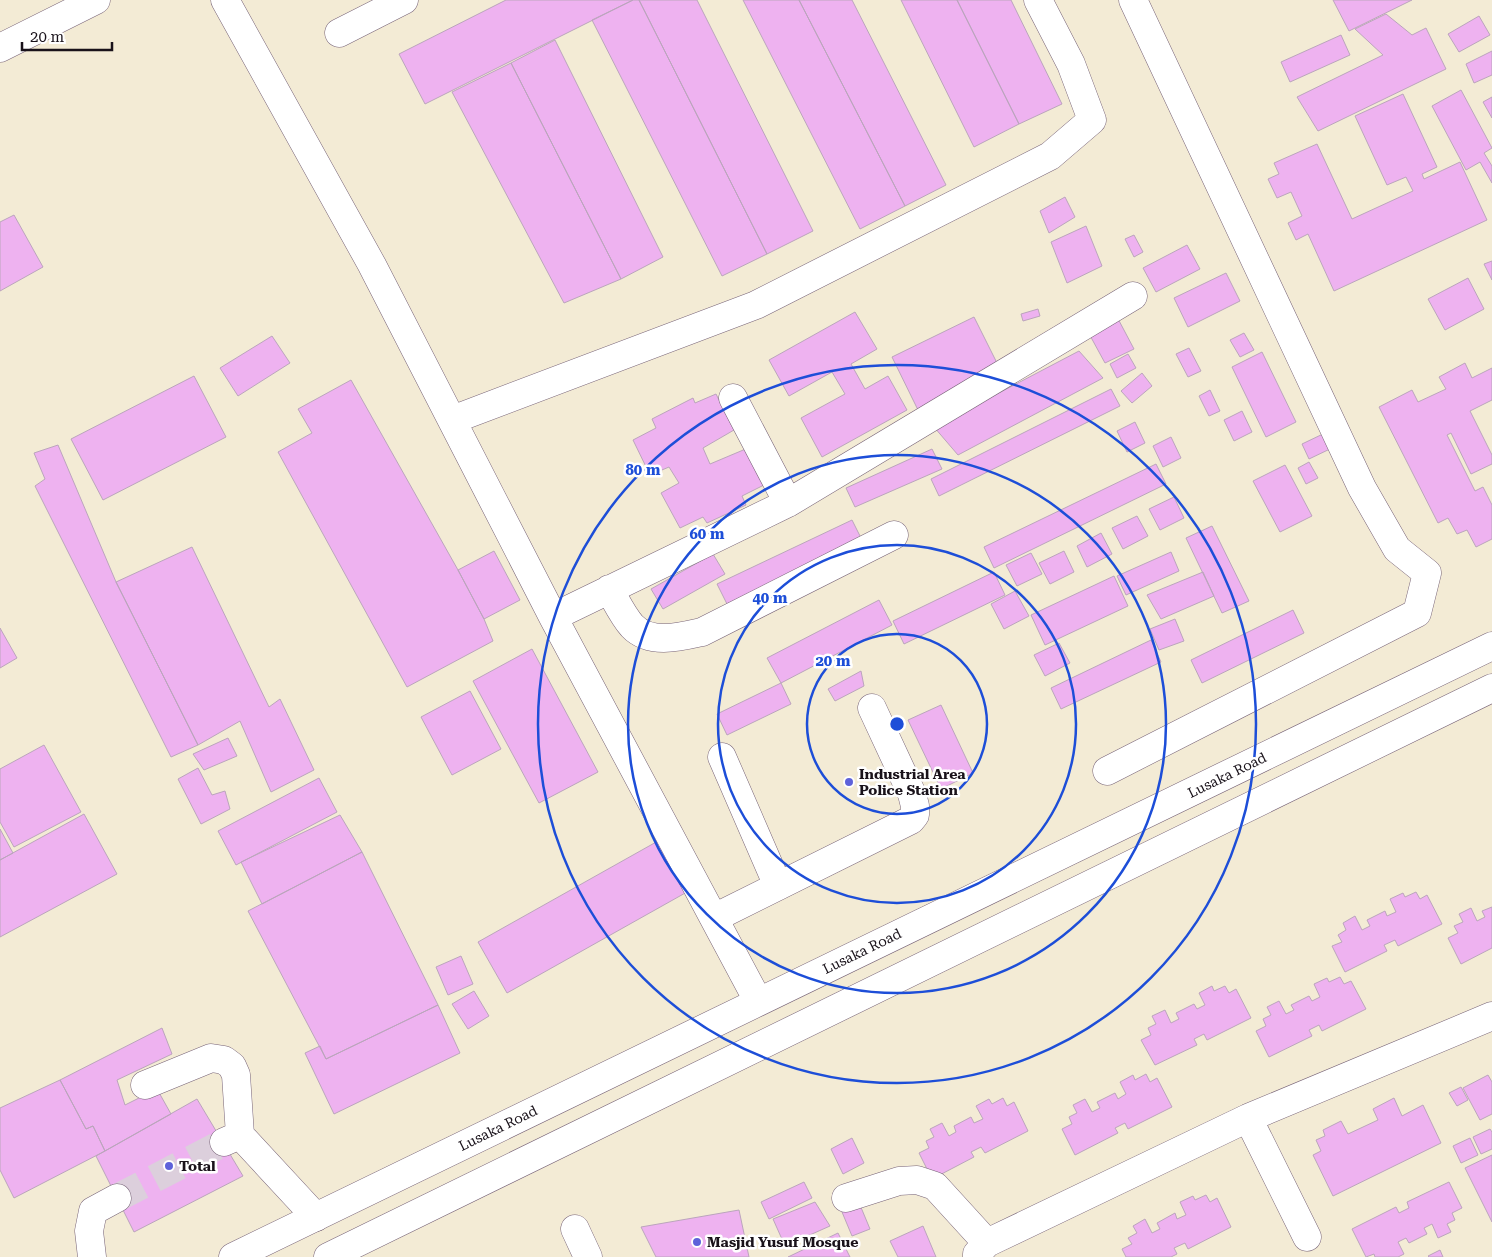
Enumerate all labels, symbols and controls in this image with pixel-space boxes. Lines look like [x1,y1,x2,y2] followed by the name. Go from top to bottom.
[22,20,112,52] scale bar
[30,28,65,46] text: 20 m
[625,461,661,479] text: 80 m
[689,525,725,543] text: 60 m
[752,589,788,607] text: 40 m
[815,652,851,670] text: 20 m
[888,715,906,733] centre of rings
[1185,749,1269,801] street label: Lusaka Road
[859,766,966,798] place label: Industrial Area Police Station
[843,776,855,788] marker: Industrial Area Police Station
[820,925,904,977] street label: Lusaka Road
[456,1102,540,1154] street label: Lusaka Road
[179,1158,216,1174] place label: Total
[163,1160,175,1172] marker: Total
[707,1234,859,1250] place label: Masjid Yusuf Mosque
[691,1236,703,1248] marker: Masjid Yusuf Mosque

